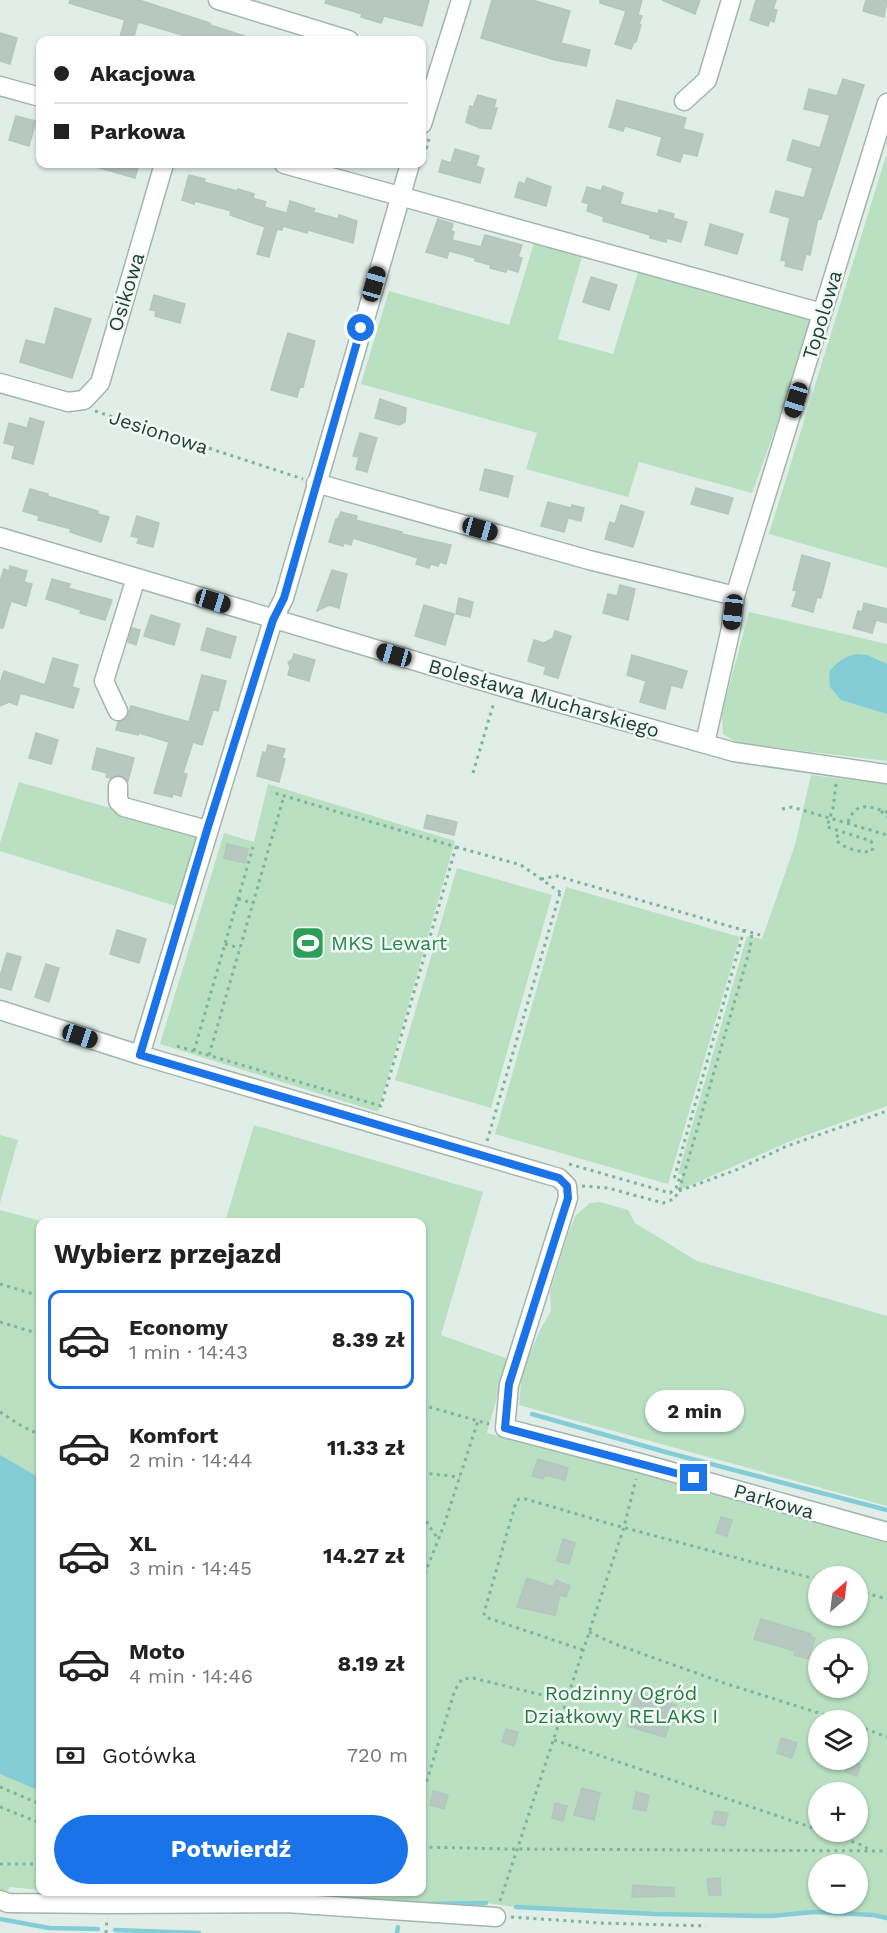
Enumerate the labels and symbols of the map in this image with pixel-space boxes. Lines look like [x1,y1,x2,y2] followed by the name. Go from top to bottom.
[103,250,149,334] street label: Osikowa
[360,264,388,304] car
[797,267,847,363] street label: Topolowa
[347,314,374,341] route start
[782,380,810,420] car
[107,405,211,459] street label: Jesionowa
[460,515,500,543] car
[193,587,233,615] car
[722,593,744,631] car
[374,641,414,669] car
[426,653,662,743] street label: Bolesława Mucharskiego
[290,925,326,961] sports icon: MKS Lewart
[331,931,448,955] place label: MKS Lewart
[60,1022,100,1050] car
[644,1391,744,1433] callout: 2 min
[680,1464,707,1491] route end
[731,1478,817,1524] street label: Parkowa
[808,1566,868,1626] north arrow
[524,1681,718,1728] park label: Rodzinny Ogród Działkowy RELAKS I

